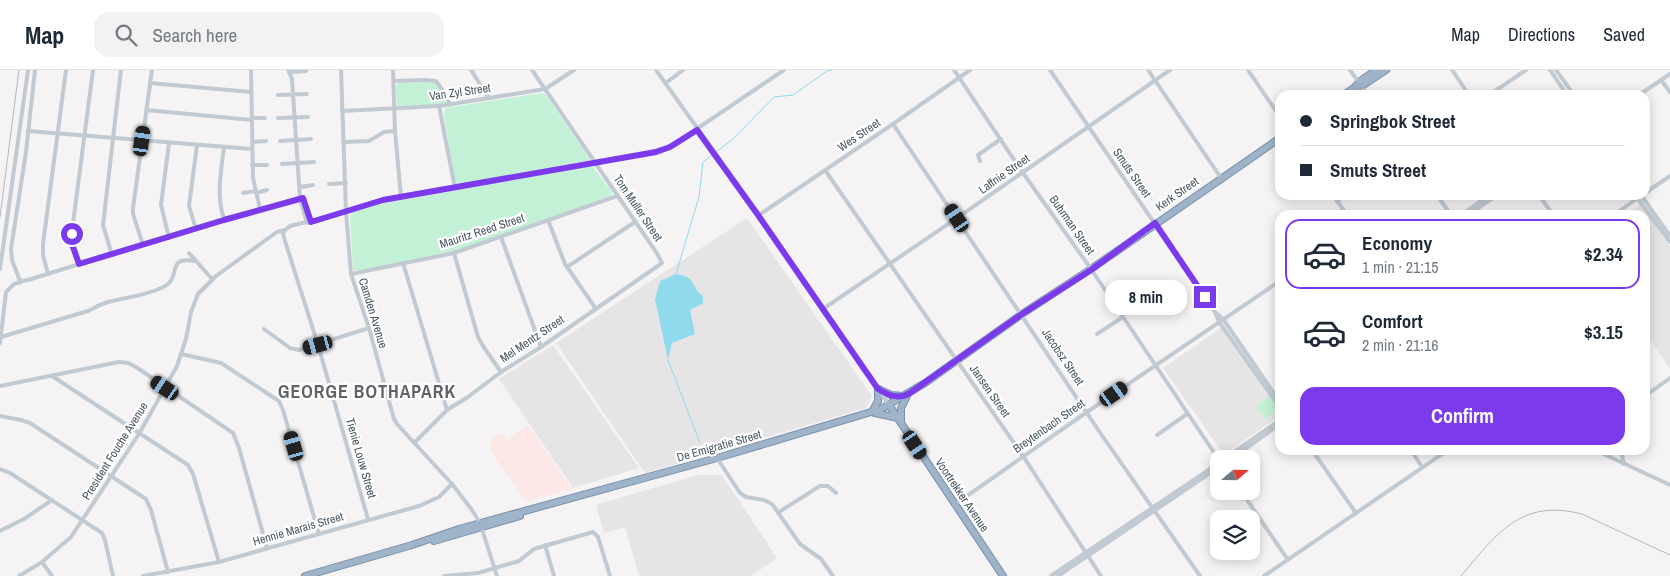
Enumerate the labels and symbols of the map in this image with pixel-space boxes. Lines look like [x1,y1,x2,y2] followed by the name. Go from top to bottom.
[428,80,492,104] street label: Van Zyl Street
[834,115,884,155] street label: Wes Street
[132,125,151,157] car
[1109,145,1155,201] street label: Smuts Street
[975,150,1033,197] street label: Laffnie Street
[610,172,666,245] street label: Tom Muller Street
[1152,173,1202,215] street label: Kerk Street
[1046,192,1098,258] street label: Buhrman Street
[942,201,971,235] car
[438,210,527,252] street label: Mauritz Reed Street
[61,223,83,245] route start
[355,276,391,350] street label: Camden Avenue
[1105,280,1188,314] callout: 8 min
[1194,286,1216,308] route end
[497,311,568,366] street label: Mel Mentz Street
[1038,326,1088,389] street label: Jacobsz Street
[301,334,334,356] car
[966,362,1014,421] street label: Jansen Street
[148,373,181,403] car
[278,379,456,404] district label: GEORGE BOTHAPARK
[1097,379,1130,409] car
[1010,395,1088,457] street label: Breytenbach Street
[78,399,152,503] street label: President Fouche Avenue
[342,416,380,500] street label: Tienie Louw Street
[675,426,763,466] street label: De Emigratie Street
[900,428,929,462] car
[282,430,305,462] car
[1210,450,1260,500] north arrow
[931,455,993,535] street label: Voortrekker Avenue
[251,508,345,550] street label: Hennie Marais Street

